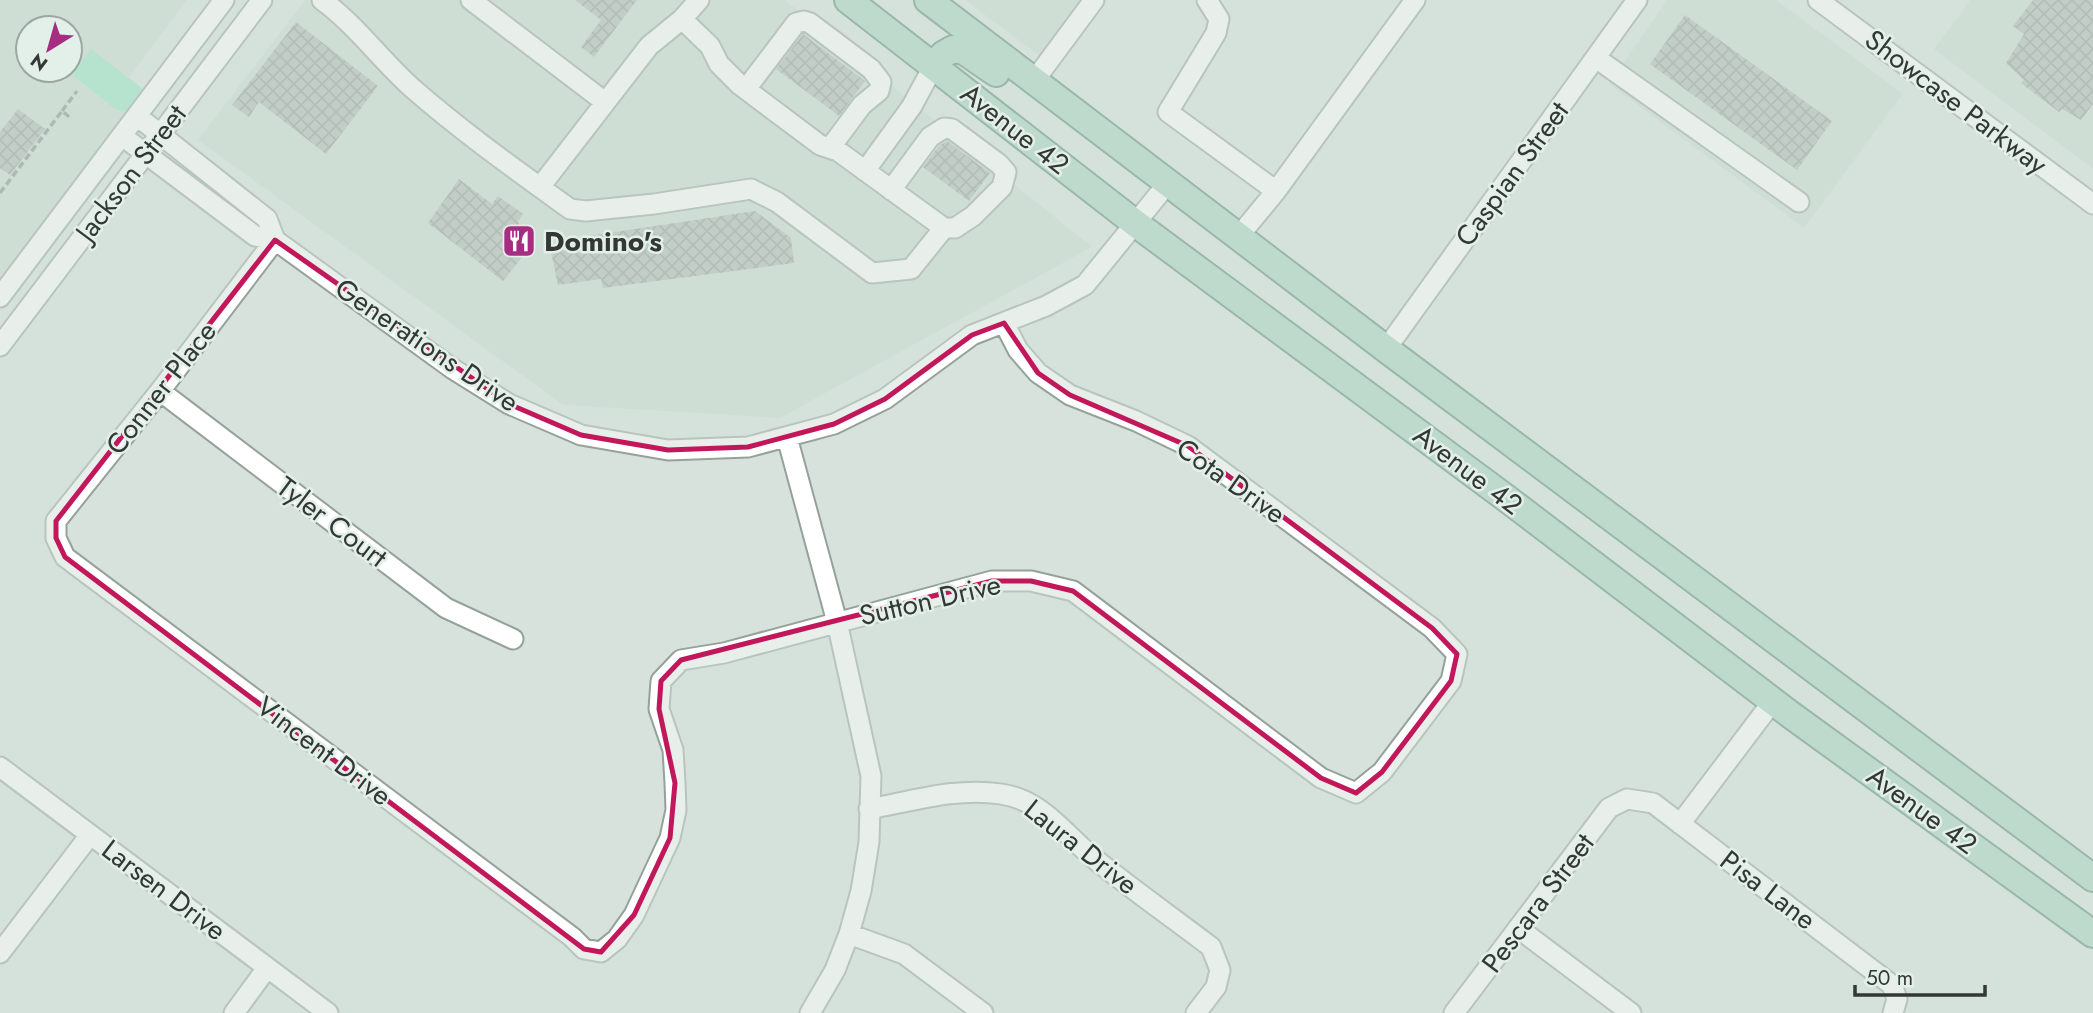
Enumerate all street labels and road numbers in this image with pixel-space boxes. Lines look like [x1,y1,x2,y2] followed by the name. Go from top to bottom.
[1856,20,2057,185] street label: Showcase Parkway
[952,73,1078,185] street label: Avenue 42
[1445,93,1579,255] street label: Caspian Street
[63,96,196,253] street label: Jackson Street
[327,268,527,422] street label: Generations Drive
[96,313,226,463] street label: Conner Place
[1405,415,1531,525] street label: Avenue 42
[1168,428,1294,534] street label: Cota Drive
[268,467,396,577] street label: Tyler Court
[855,564,1005,636] street label: Sutton Drive
[248,686,400,816] street label: Vincent Drive
[1858,756,1986,864] street label: Avenue 42
[1015,789,1147,905] street label: Laura Drive
[1472,824,1604,981] street label: Pescara Street
[93,829,235,951] street label: Larsen Drive
[1711,840,1825,940] street label: Pisa Lane

